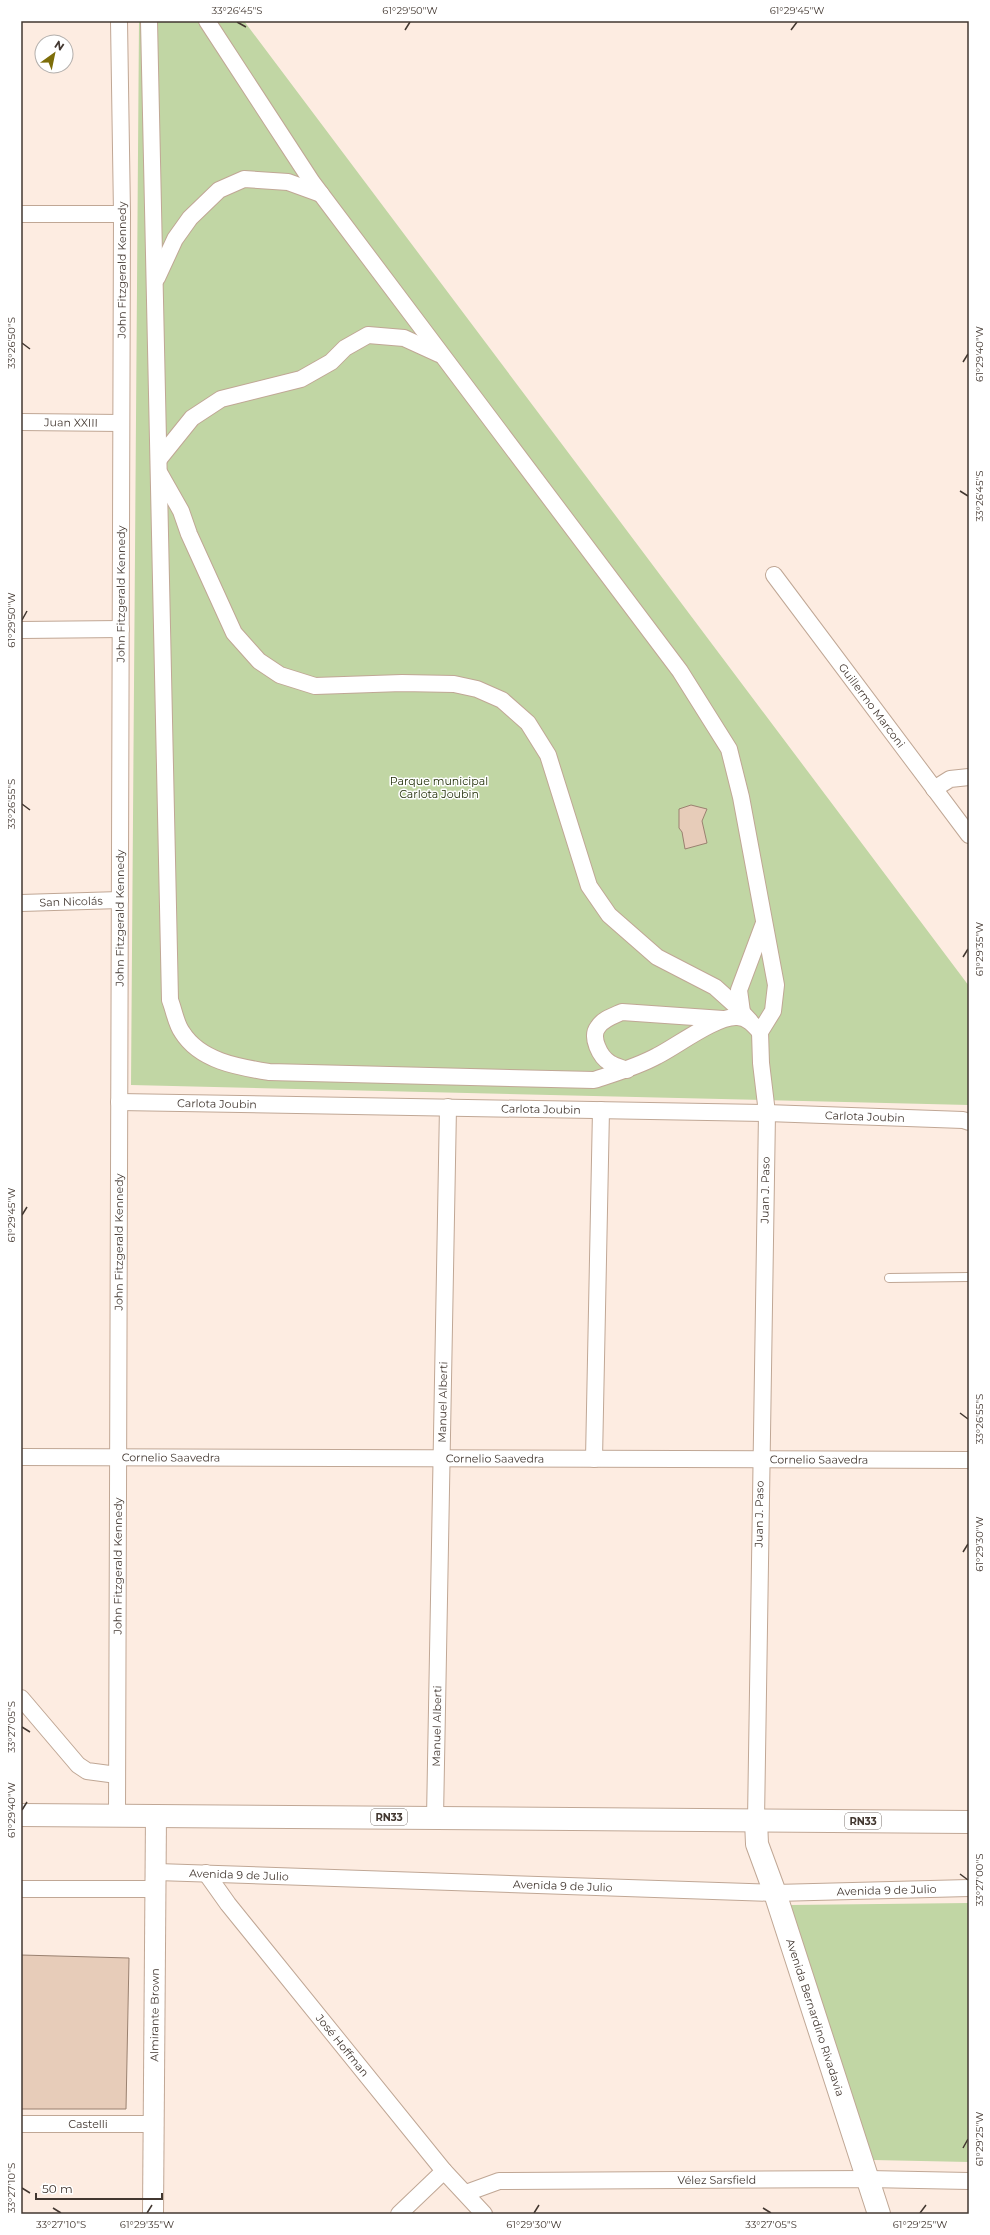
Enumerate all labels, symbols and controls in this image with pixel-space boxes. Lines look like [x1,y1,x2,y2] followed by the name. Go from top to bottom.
[212,4,263,17] text: 33°26'45"S
[382,4,438,17] text: 61°29'50"W
[770,4,824,17] text: 61°29'45"W
[34,34,74,74] north arrow
[52,37,67,54] text: N
[115,201,129,340] street label: John Fitzgerald Kennedy
[5,317,18,369] text: 33°26'50"S
[973,326,986,382] text: 61°29'40"W
[43,415,98,430] street label: Juan XXIII
[973,471,986,522] text: 33°26'45"S
[114,525,128,664] street label: John Fitzgerald Kennedy
[5,592,18,648] text: 61°29'50"W
[836,660,908,750] street label: Guillermo Marconi
[390,774,488,801] park label: Parque municipal Carlota Joubin
[5,779,18,829] text: 33°26'55"S
[113,849,127,988] street label: John Fitzgerald Kennedy
[39,894,103,909] street label: San Nicolás
[973,922,986,976] text: 61°29'35"W
[177,1096,257,1111] street label: Carlota Joubin
[501,1101,581,1117] street label: Carlota Joubin
[825,1108,905,1125] street label: Carlota Joubin
[757,1156,773,1225] street label: Juan J. Paso
[112,1173,126,1312] street label: John Fitzgerald Kennedy
[5,1188,18,1242] text: 61°29'45"W
[435,1361,450,1443] street label: Manuel Alberti
[973,1394,986,1444] text: 33°26'55"S
[122,1450,220,1465] street label: Cornelio Saavedra
[446,1451,544,1466] street label: Cornelio Saavedra
[770,1452,868,1467] street label: Cornelio Saavedra
[751,1480,767,1549] street label: Juan J. Paso
[111,1497,125,1636] street label: John Fitzgerald Kennedy
[973,1516,986,1572] text: 61°29'30"W
[429,1685,444,1767] street label: Manuel Alberti
[5,1701,18,1753] text: 33°27'05"S
[5,1782,18,1838] text: 61°29'40"W
[371,1809,407,1825] road number: RN33
[845,1813,881,1829] road number: RN33
[973,1854,986,1906] text: 33°27'00"S
[189,1866,289,1883] street label: Avenida 9 de Julio
[513,1877,613,1894] street label: Avenida 9 de Julio
[837,1882,937,1898] street label: Avenida 9 de Julio
[783,1937,847,2098] street label: Avenida Bernardino Rivadavia
[147,1968,162,2062] street label: Almirante Brown
[312,2011,372,2080] street label: José Hoffman
[973,2112,986,2166] text: 61°29'25"W
[68,2117,108,2131] street label: Castelli
[5,2163,18,2213] text: 33°27'10"S
[678,2173,756,2187] street label: Vélez Sarsfield
[36,2175,162,2201] scale bar
[42,2181,73,2196] text: 50 m
[36,2218,86,2231] text: 33°27'10"S
[120,2218,174,2231] text: 61°29'35"W
[506,2218,562,2231] text: 61°29'30"W
[745,2218,797,2231] text: 33°27'05"S
[893,2218,947,2231] text: 61°29'25"W

